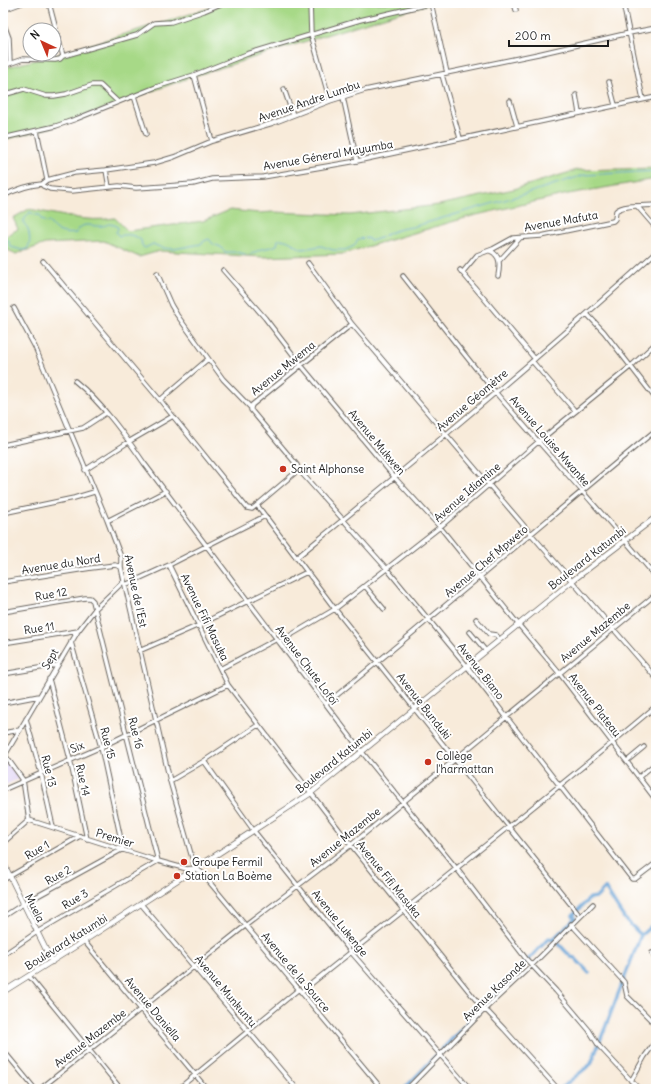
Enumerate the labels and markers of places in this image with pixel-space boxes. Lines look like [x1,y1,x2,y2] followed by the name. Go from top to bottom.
[291,462,364,476] place label: Saint Alphonse
[278,464,288,474] marker: Saint Alphonse
[436,749,494,776] place label: Collège l'harmattan
[423,757,433,767] marker: Collège l'harmattan
[192,855,262,869] place label: Groupe Fermil
[179,857,189,867] marker: Groupe Fermil
[185,869,272,883] place label: Station La Boème
[172,871,182,881] marker: Station La Boème

